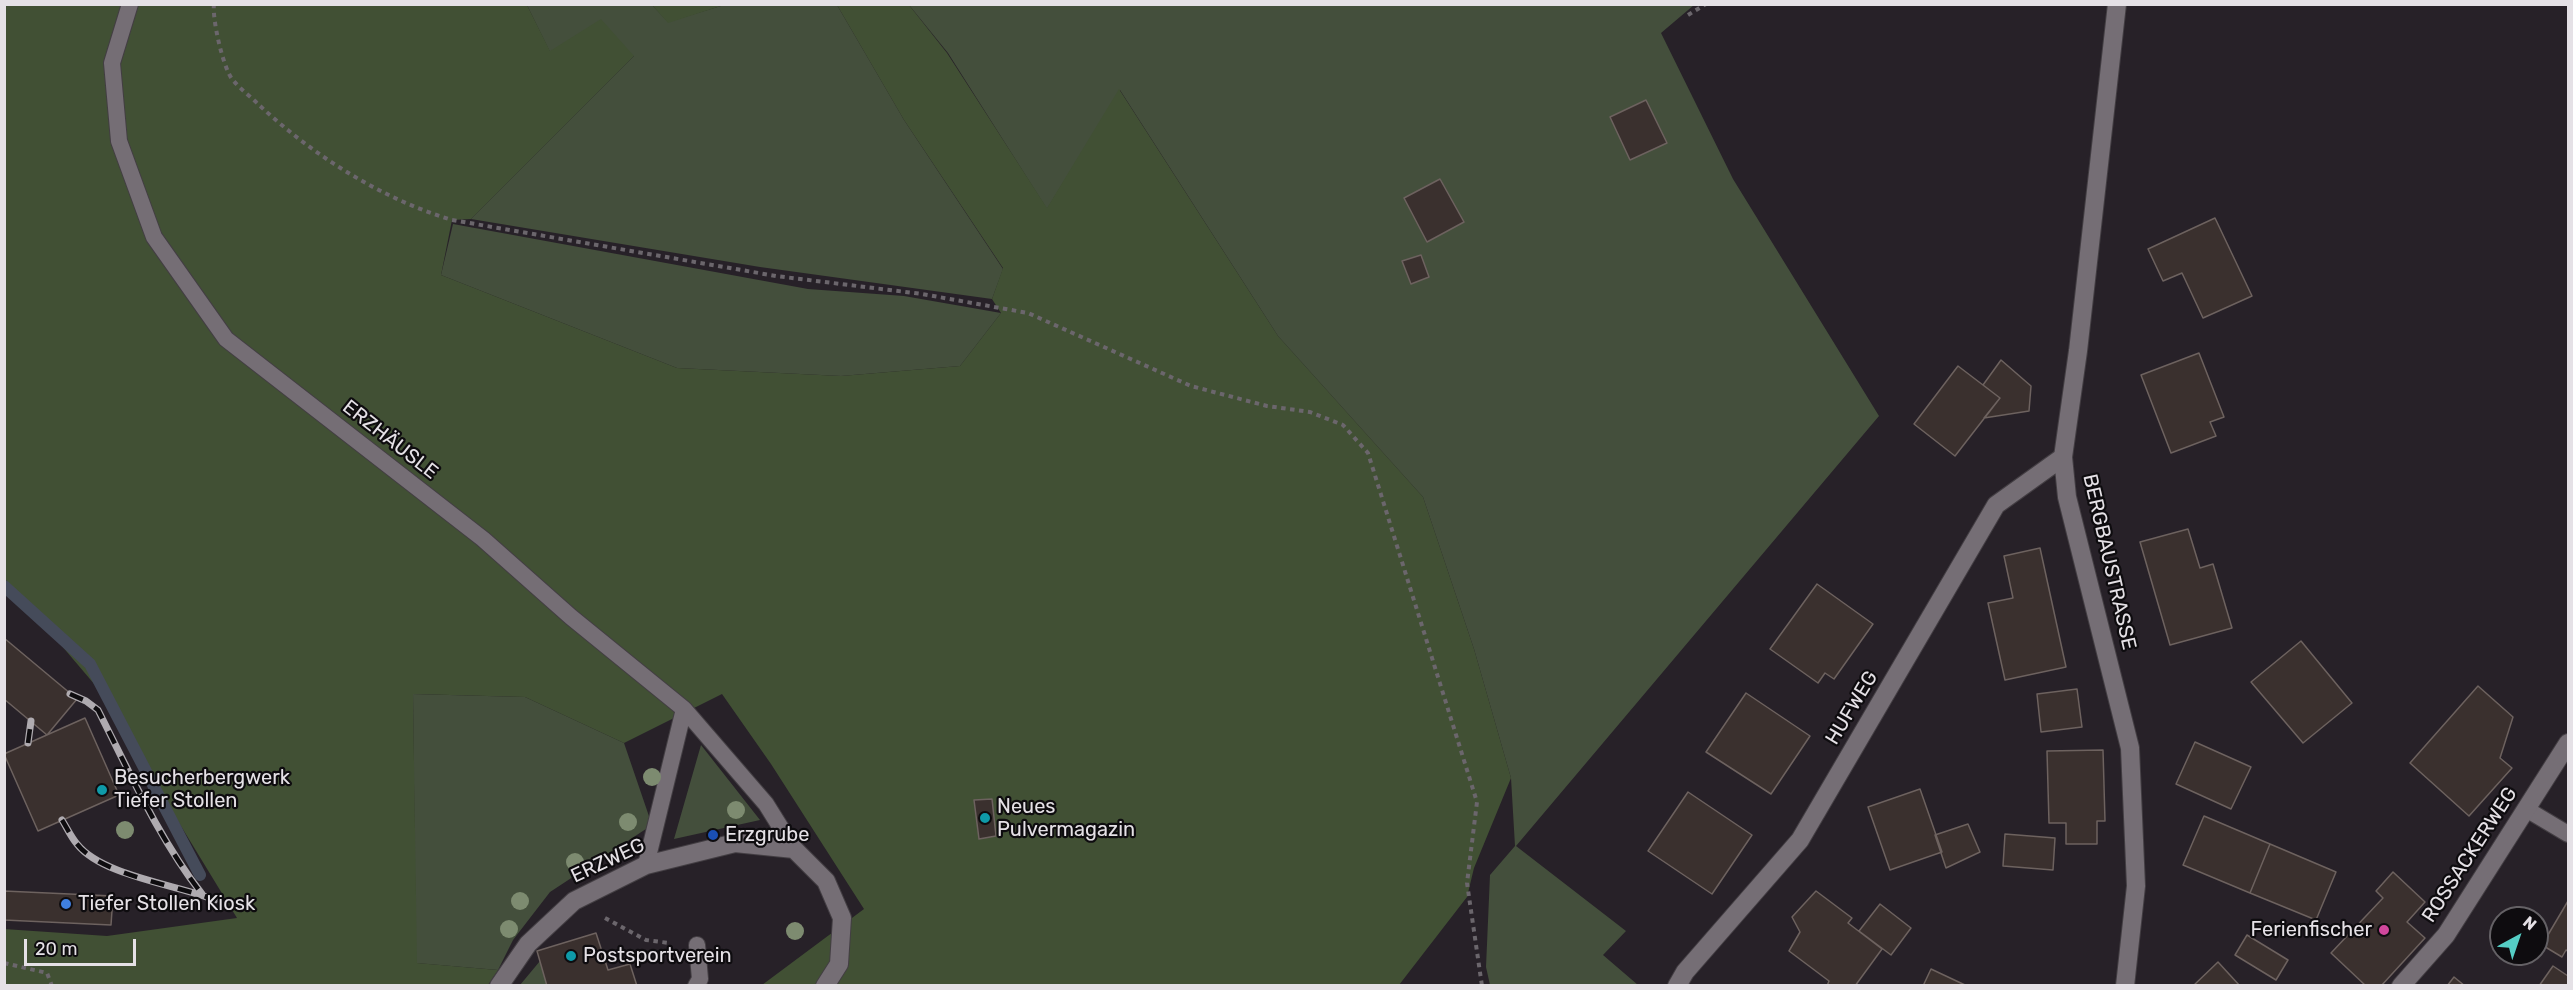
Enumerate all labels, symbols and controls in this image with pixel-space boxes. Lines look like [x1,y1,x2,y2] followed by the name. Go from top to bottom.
[338,395,442,485] street label: ERZHÄUSLE
[2077,472,2141,652] street label: BERGBAUSTRASSE
[1821,667,1883,749] street label: HUFWEG
[114,766,290,813] place label: Besucherbergwerk Tiefer Stollen
[95,783,109,797] marker: Besucherbergwerk Tiefer Stollen
[2417,783,2523,927] street label: ROSSACKERWEG
[997,795,1135,842] place label: Neues Pulvermagazin
[978,811,992,825] marker: Neues Pulvermagazin
[725,823,809,847] place label: Erzgrube
[706,828,720,842] marker: Erzgrube
[567,833,649,889] street label: ERZWEG
[78,892,255,916] place label: Tiefer Stollen Kiosk
[59,897,73,911] marker: Tiefer Stollen Kiosk
[2489,906,2549,966] north arrow
[2519,912,2540,934] text: N
[2251,918,2372,942] place label: Ferienfischer
[2377,923,2391,937] marker: Ferienfischer
[27,927,140,965] scale bar
[35,938,77,960] text: 20 m
[583,944,732,968] place label: Postsportverein
[564,949,578,963] marker: Postsportverein

